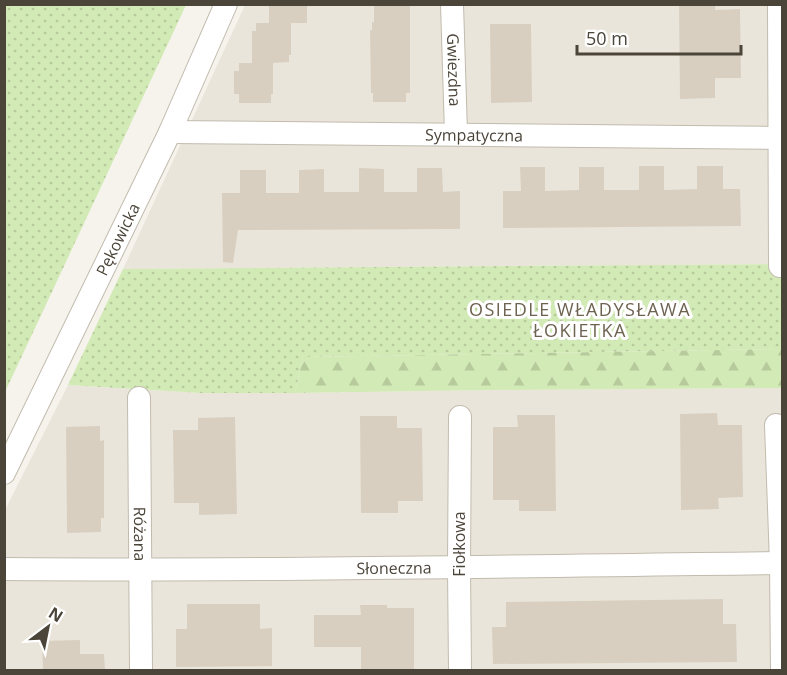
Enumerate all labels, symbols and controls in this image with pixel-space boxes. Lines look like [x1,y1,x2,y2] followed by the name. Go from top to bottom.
[577,18,740,56] scale bar
[586,26,628,50] text: 50 m
[442,33,466,107] street label: Gwiezdna
[425,124,523,146] street label: Sympatyczna
[91,199,145,279] street label: Pękowicka
[469,297,691,342] district label: OSIEDLE WŁADYSŁAWA ŁOKIETKA
[129,507,151,561] street label: Różana
[448,511,470,577] street label: Fiołkowa
[356,556,432,579] street label: Słoneczna
[18,597,78,657] north arrow
[45,602,67,627] text: N

